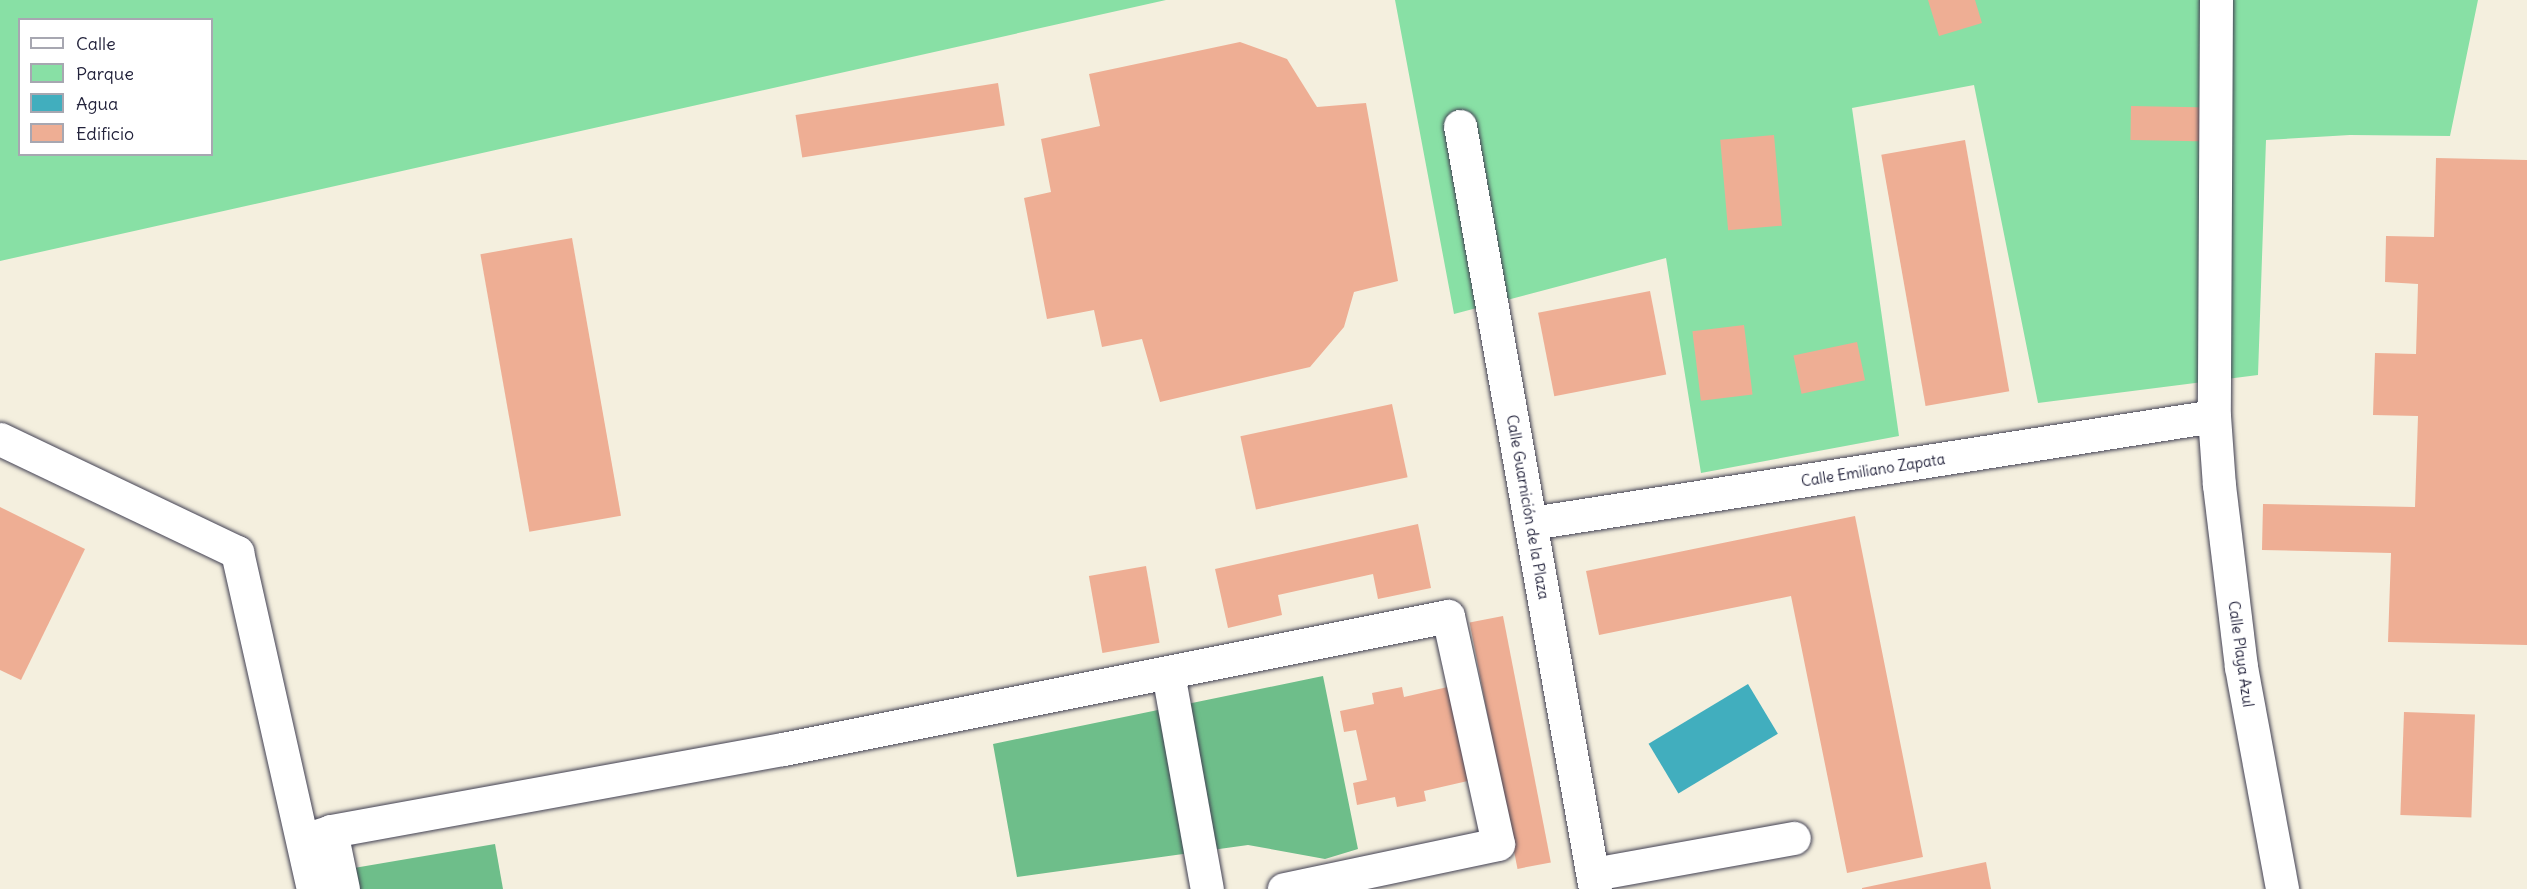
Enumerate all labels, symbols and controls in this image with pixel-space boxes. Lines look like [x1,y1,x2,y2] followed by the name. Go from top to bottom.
[18,18,213,156] legend
[76,32,116,55] text: Calle
[76,62,134,85] text: Parque
[76,92,118,115] text: Agua
[76,122,134,145] text: Edificio
[1503,413,1553,601] street label: Calle Guarnición de la Plaza
[1800,450,1946,490] street label: Calle Emiliano Zapata
[2225,600,2257,708] street label: Calle Playa Azul

